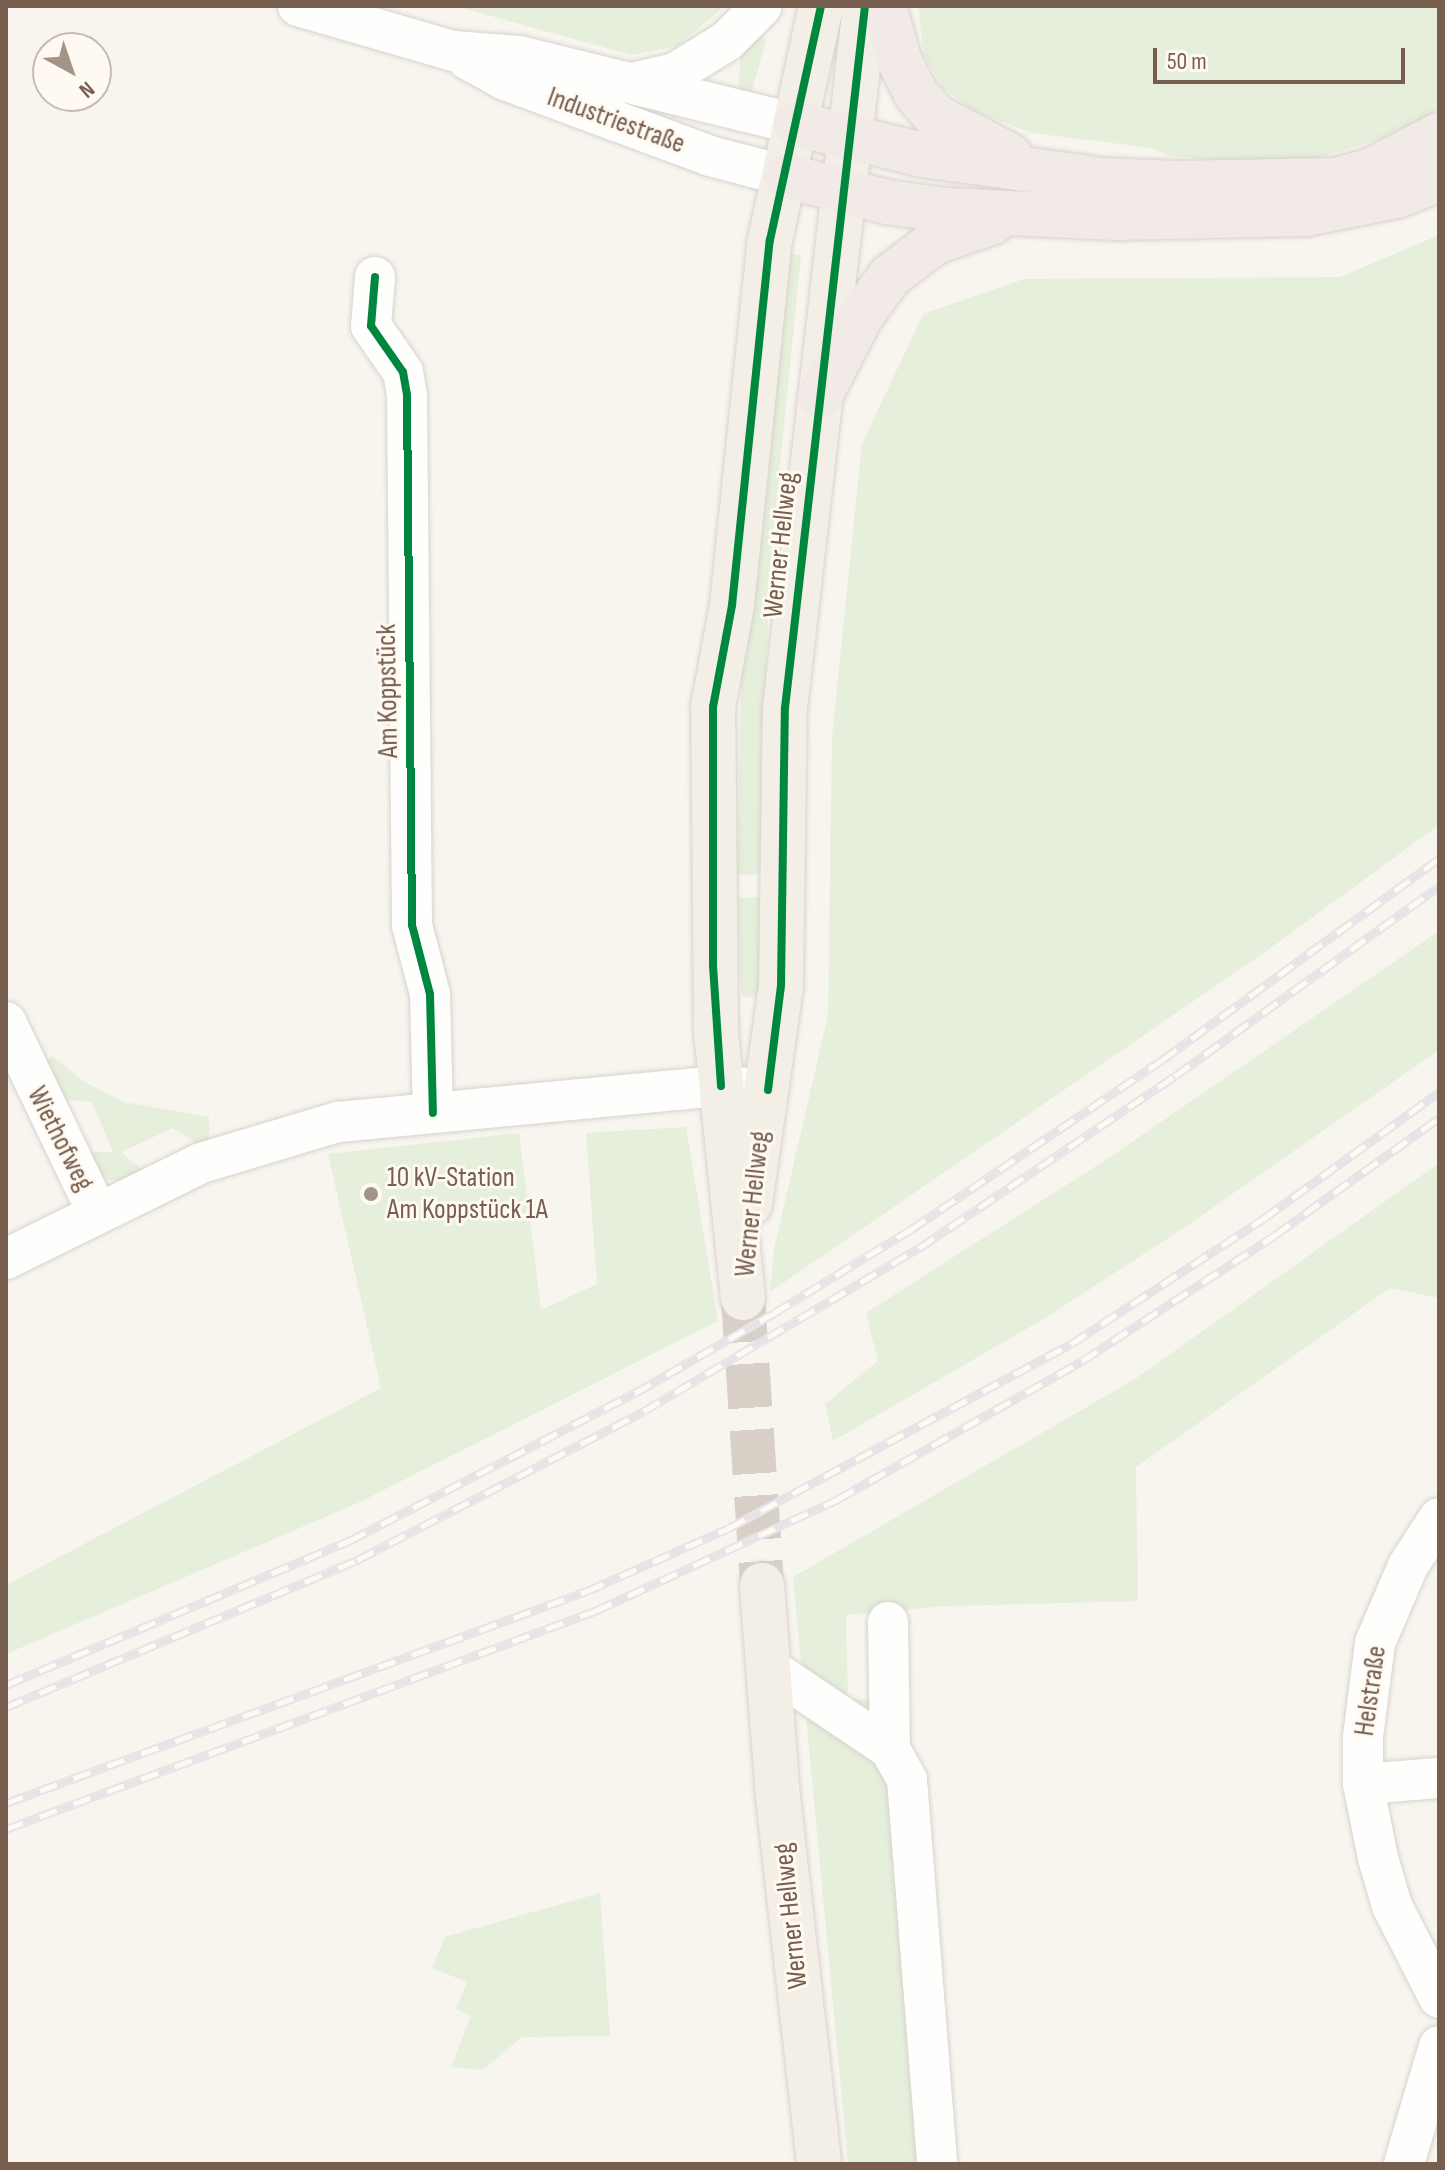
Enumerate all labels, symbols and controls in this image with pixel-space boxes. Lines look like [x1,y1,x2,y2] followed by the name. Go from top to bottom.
[32,32,112,112] north arrow
[1157,32,1409,82] scale bar
[1167,47,1207,76] text: 50 m
[73,75,100,103] text: N
[543,81,689,161] street label: Industriestraße
[757,470,805,620] street label: Werner Hellweg
[370,624,406,758] street label: Am Koppstück
[19,1081,101,1197] street label: Wiethofweg
[729,1129,777,1279] street label: Werner Hellweg
[387,1161,548,1227] place label: 10 kV-Station Am Koppstück 1A
[362,1185,380,1203] marker: 10 kV-Station Am Koppstück 1A
[1348,1644,1394,1738] street label: Helstraße
[767,1841,815,1991] street label: Werner Hellweg

